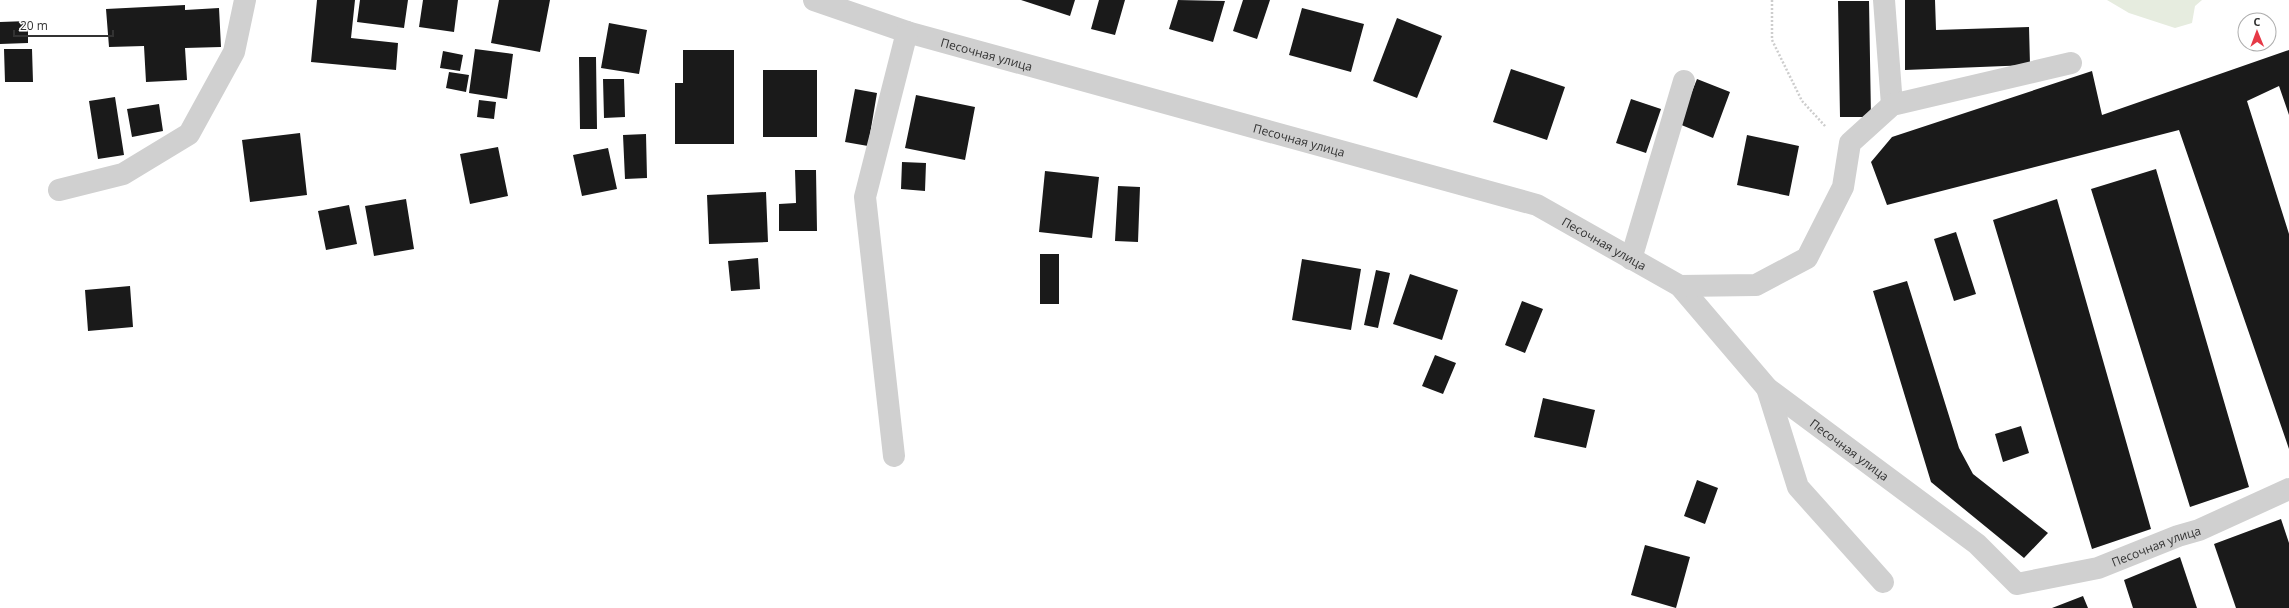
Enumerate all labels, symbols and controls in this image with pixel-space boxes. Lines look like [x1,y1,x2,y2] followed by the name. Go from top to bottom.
[14,12,113,38] scale bar
[2237,12,2277,52] north arrow
[2253,14,2260,29] text: С
[20,17,48,34] text: 20 m
[939,33,1035,75] street label: Песочная улица
[1251,119,1347,160] street label: Песочная улица
[1559,212,1650,274] street label: Песочная улица
[1807,414,1893,484] street label: Песочная улица
[2109,521,2203,570] street label: Песочная улица

